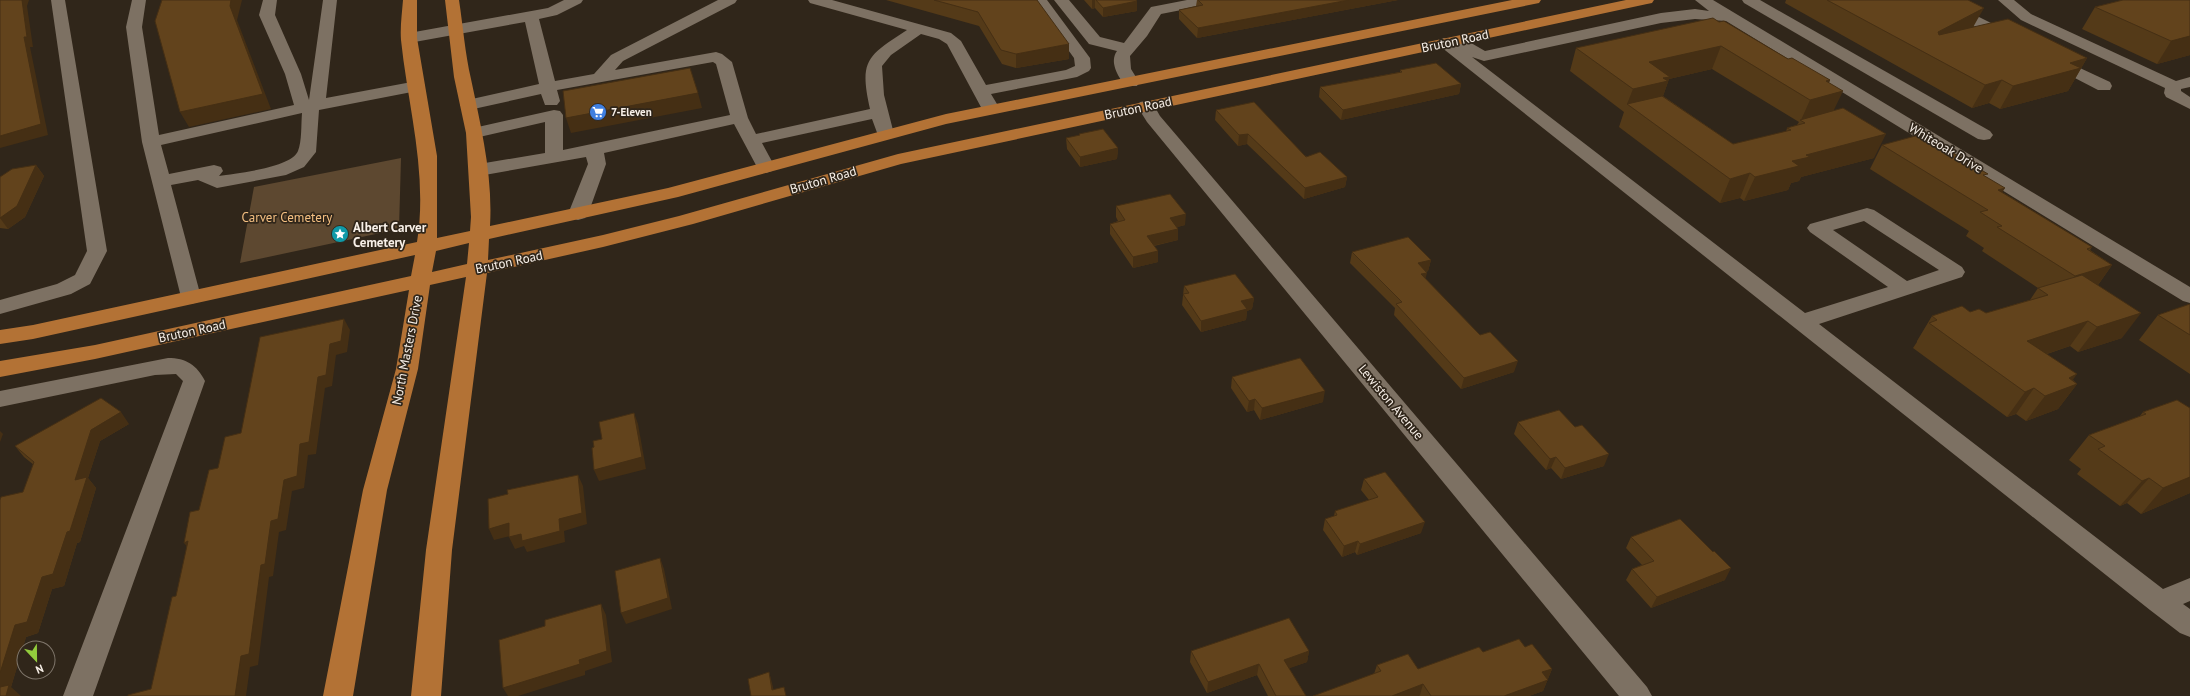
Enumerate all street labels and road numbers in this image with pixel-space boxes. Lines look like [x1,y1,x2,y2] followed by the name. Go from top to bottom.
[1420,26,1490,56] street label: Bruton Road
[1103,93,1173,123] street label: Bruton Road
[1906,119,1986,177] street label: Whiteoak Drive
[788,162,858,198] street label: Bruton Road
[474,247,544,277] street label: Bruton Road
[388,294,426,406] street label: North Masters Drive
[157,316,227,346] street label: Bruton Road
[1355,361,1427,443] street label: Lewiston Avenue

